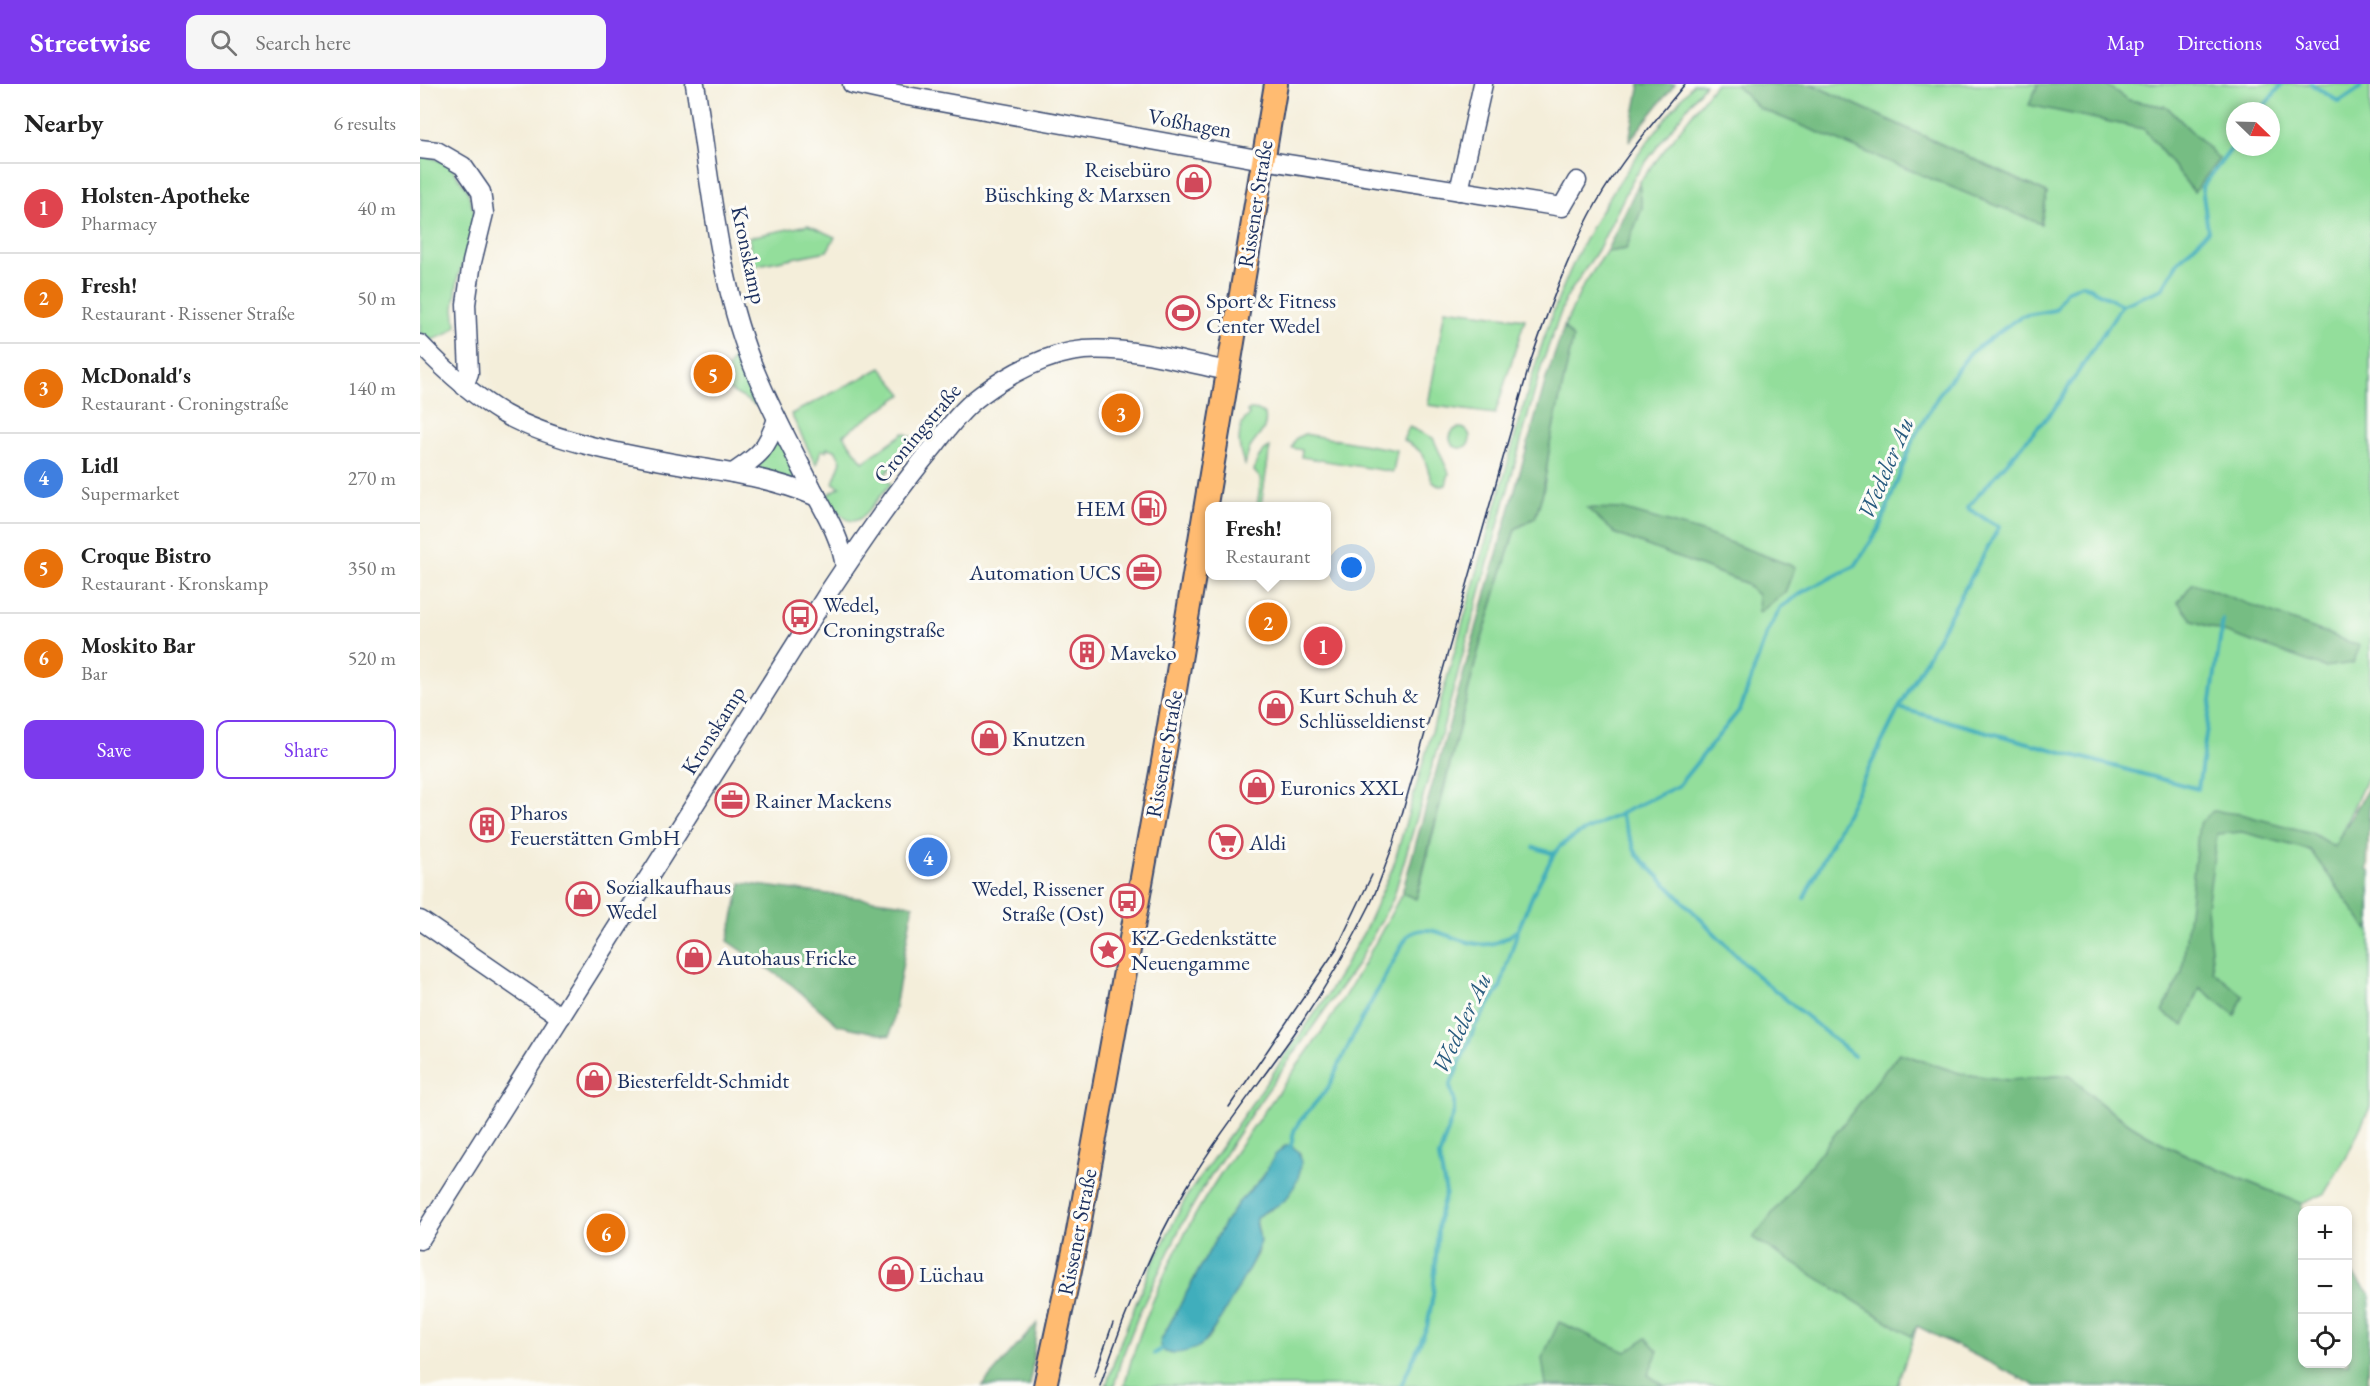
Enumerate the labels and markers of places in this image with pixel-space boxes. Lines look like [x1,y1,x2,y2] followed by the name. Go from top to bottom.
[985,155,1171,209] place label: Reisebüro Büschking & Marxsen
[1176,164,1212,200] shop icon: Reisebüro Büschking & Marxsen
[1206,286,1336,340] place label: Sport & Fitness Center Wedel
[1165,295,1201,331] sports icon: Sport & Fitness Center Wedel
[694,352,732,396] pin: 5
[1102,390,1140,436] pin: 3
[1131,490,1167,526] fuel station icon: HEM
[1076,494,1126,523] place label: HEM
[1126,554,1162,590] office icon: Automation UCS
[968,558,1121,587] place label: Automation UCS
[823,590,945,644] place label: Wedel, Croningstraße
[782,599,818,635] bus stop icon: Wedel, Croningstraße
[1248,600,1288,644] pin: 2
[1304,624,1342,668] pin: 1
[1069,634,1105,670] building icon: Maveko
[1110,638,1177,667] place label: Maveko
[1299,681,1425,735] place label: Kurt Schuh & Schlüsseldienst
[1258,690,1294,726] shop icon: Kurt Schuh & Schlüsseldienst
[971,720,1007,756] shop icon: Knutzen
[1012,724,1086,753] place label: Knutzen
[1239,769,1275,805] shop icon: Euronics XXL
[1280,773,1404,802] place label: Euronics XXL
[714,782,750,818] office icon: Rainer Mackens
[755,786,892,815] place label: Rainer Mackens
[510,798,680,852] place label: Pharos Feuerstätten GmbH
[469,807,505,843] building icon: Pharos Feuerstätten GmbH
[1208,824,1244,860] supermarket icon: Aldi
[1248,828,1286,857] place label: Aldi
[908,834,948,880] pin: 4
[606,872,731,926] place label: Sozialkaufhaus Wedel
[972,874,1105,928] place label: Wedel, Rissener Straße (Ost)
[565,881,601,917] shop icon: Sozialkaufhaus Wedel
[1109,883,1145,919] bus stop icon: Wedel, Rissener Straße (Ost)
[1131,923,1277,977] place label: KZ-Gedenkstätte Neuengamme
[1090,932,1126,968] place icon: KZ-Gedenkstätte Neuengamme
[676,939,712,975] shop icon: Autohaus Fricke
[716,943,857,972] place label: Autohaus Fricke
[576,1062,612,1098] shop icon: Biesterfeldt-Schmidt
[617,1066,789,1095] place label: Biesterfeldt-Schmidt
[586,1210,626,1256] pin: 6
[878,1256,914,1292] shop icon: Lüchau
[919,1260,985,1289] place label: Lüchau

